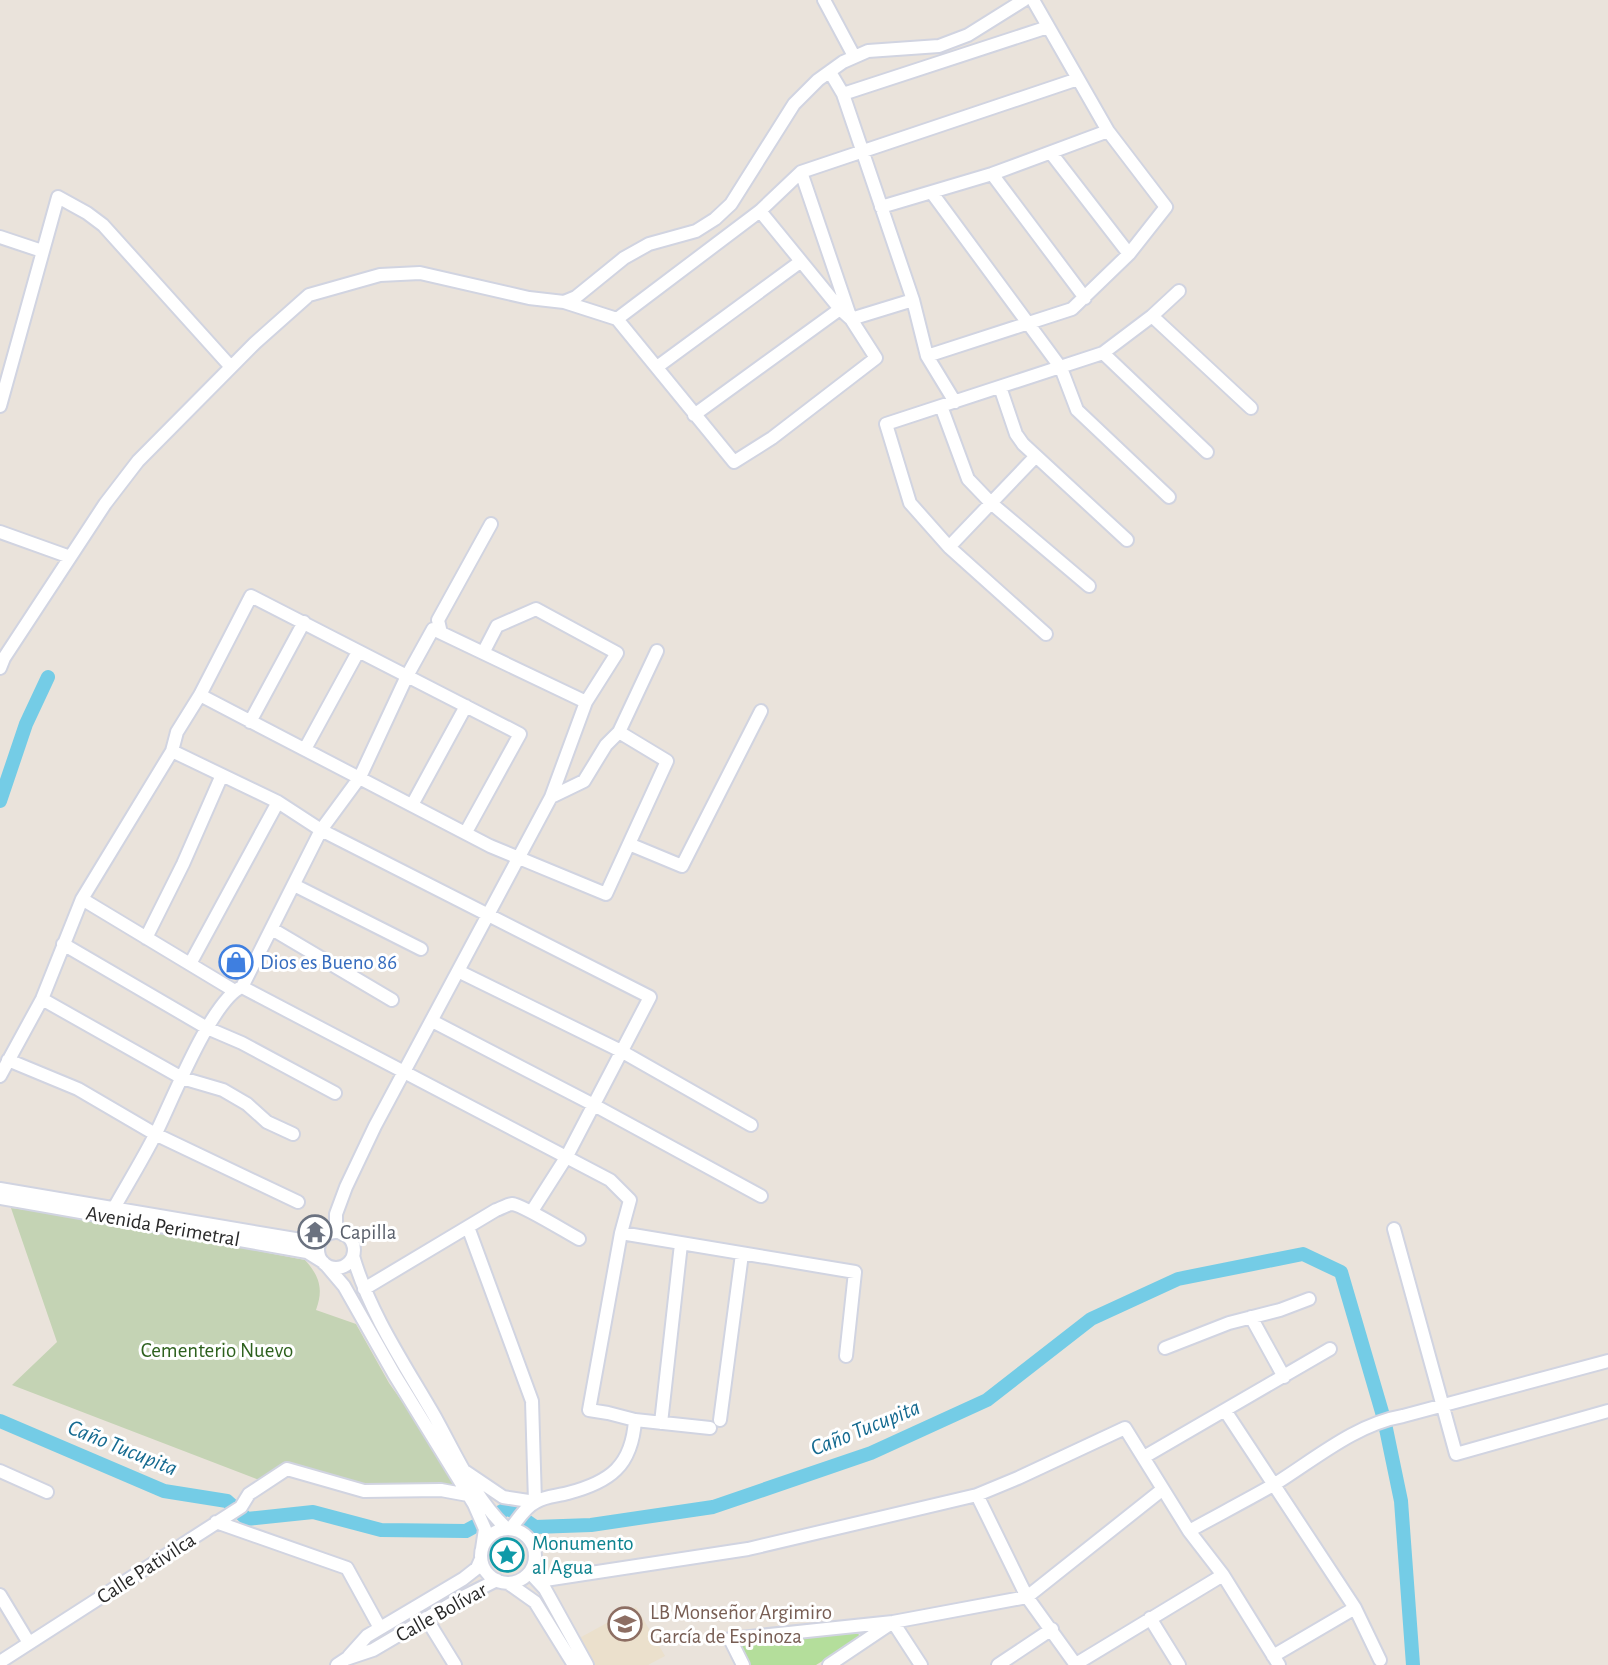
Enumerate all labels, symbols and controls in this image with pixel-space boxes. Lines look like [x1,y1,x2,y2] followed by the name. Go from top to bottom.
[217,943,255,981] shop icon: Dios es Bueno 86
[260,952,397,973] place label: Dios es Bueno 86
[84,1203,242,1250] street label: Avenida Perimetral
[296,1213,334,1251] temple icon: Capilla
[340,1222,397,1243] place label: Capilla
[141,1340,293,1361] park label: Cementerio Nuevo
[808,1396,924,1461] water label: Caño Tucupita
[64,1416,180,1481] water label: Caño Tucupita
[93,1529,199,1608] street label: Calle Pativilca
[532,1533,634,1578] place label: Monumento al Agua
[488,1536,526,1574] place icon: Monumento al Agua
[392,1579,491,1646] street label: Calle Bolívar
[650,1602,832,1647] place label: LB Monseñor Argimiro García de Espinoza
[606,1605,644,1643] school or university icon: LB Monseñor Argimiro García de Espinoza

